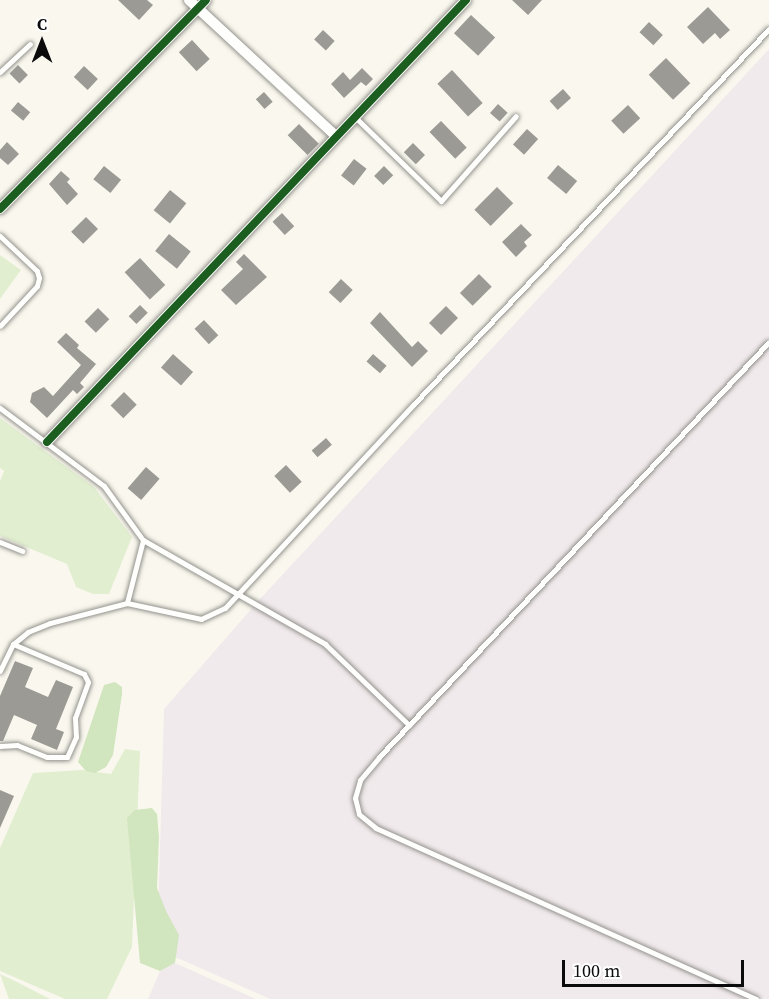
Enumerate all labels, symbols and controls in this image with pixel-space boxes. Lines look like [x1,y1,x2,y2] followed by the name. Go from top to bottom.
[12,12,72,72] north arrow
[37,13,47,35] text: С
[565,948,746,986] scale bar
[573,958,620,983] text: 100 m

